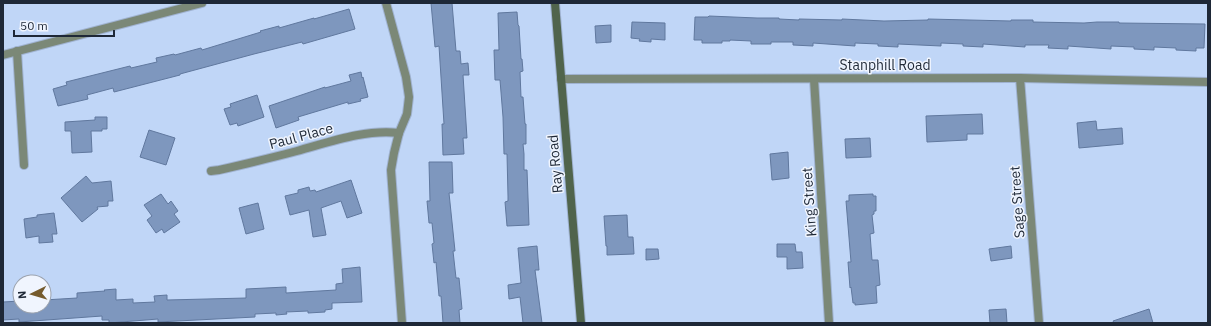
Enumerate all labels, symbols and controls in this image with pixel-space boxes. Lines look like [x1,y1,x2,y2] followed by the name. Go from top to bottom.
[14,12,114,38] scale bar
[20,18,48,33] text: 50 m
[839,56,931,74] street label: Stanphill Road
[267,119,335,153] street label: Paul Place
[543,134,567,194] street label: Ray Road
[1005,165,1029,239] street label: Sage Street
[798,167,820,237] street label: King Street
[12,274,52,314] north arrow
[15,290,29,299] text: N

